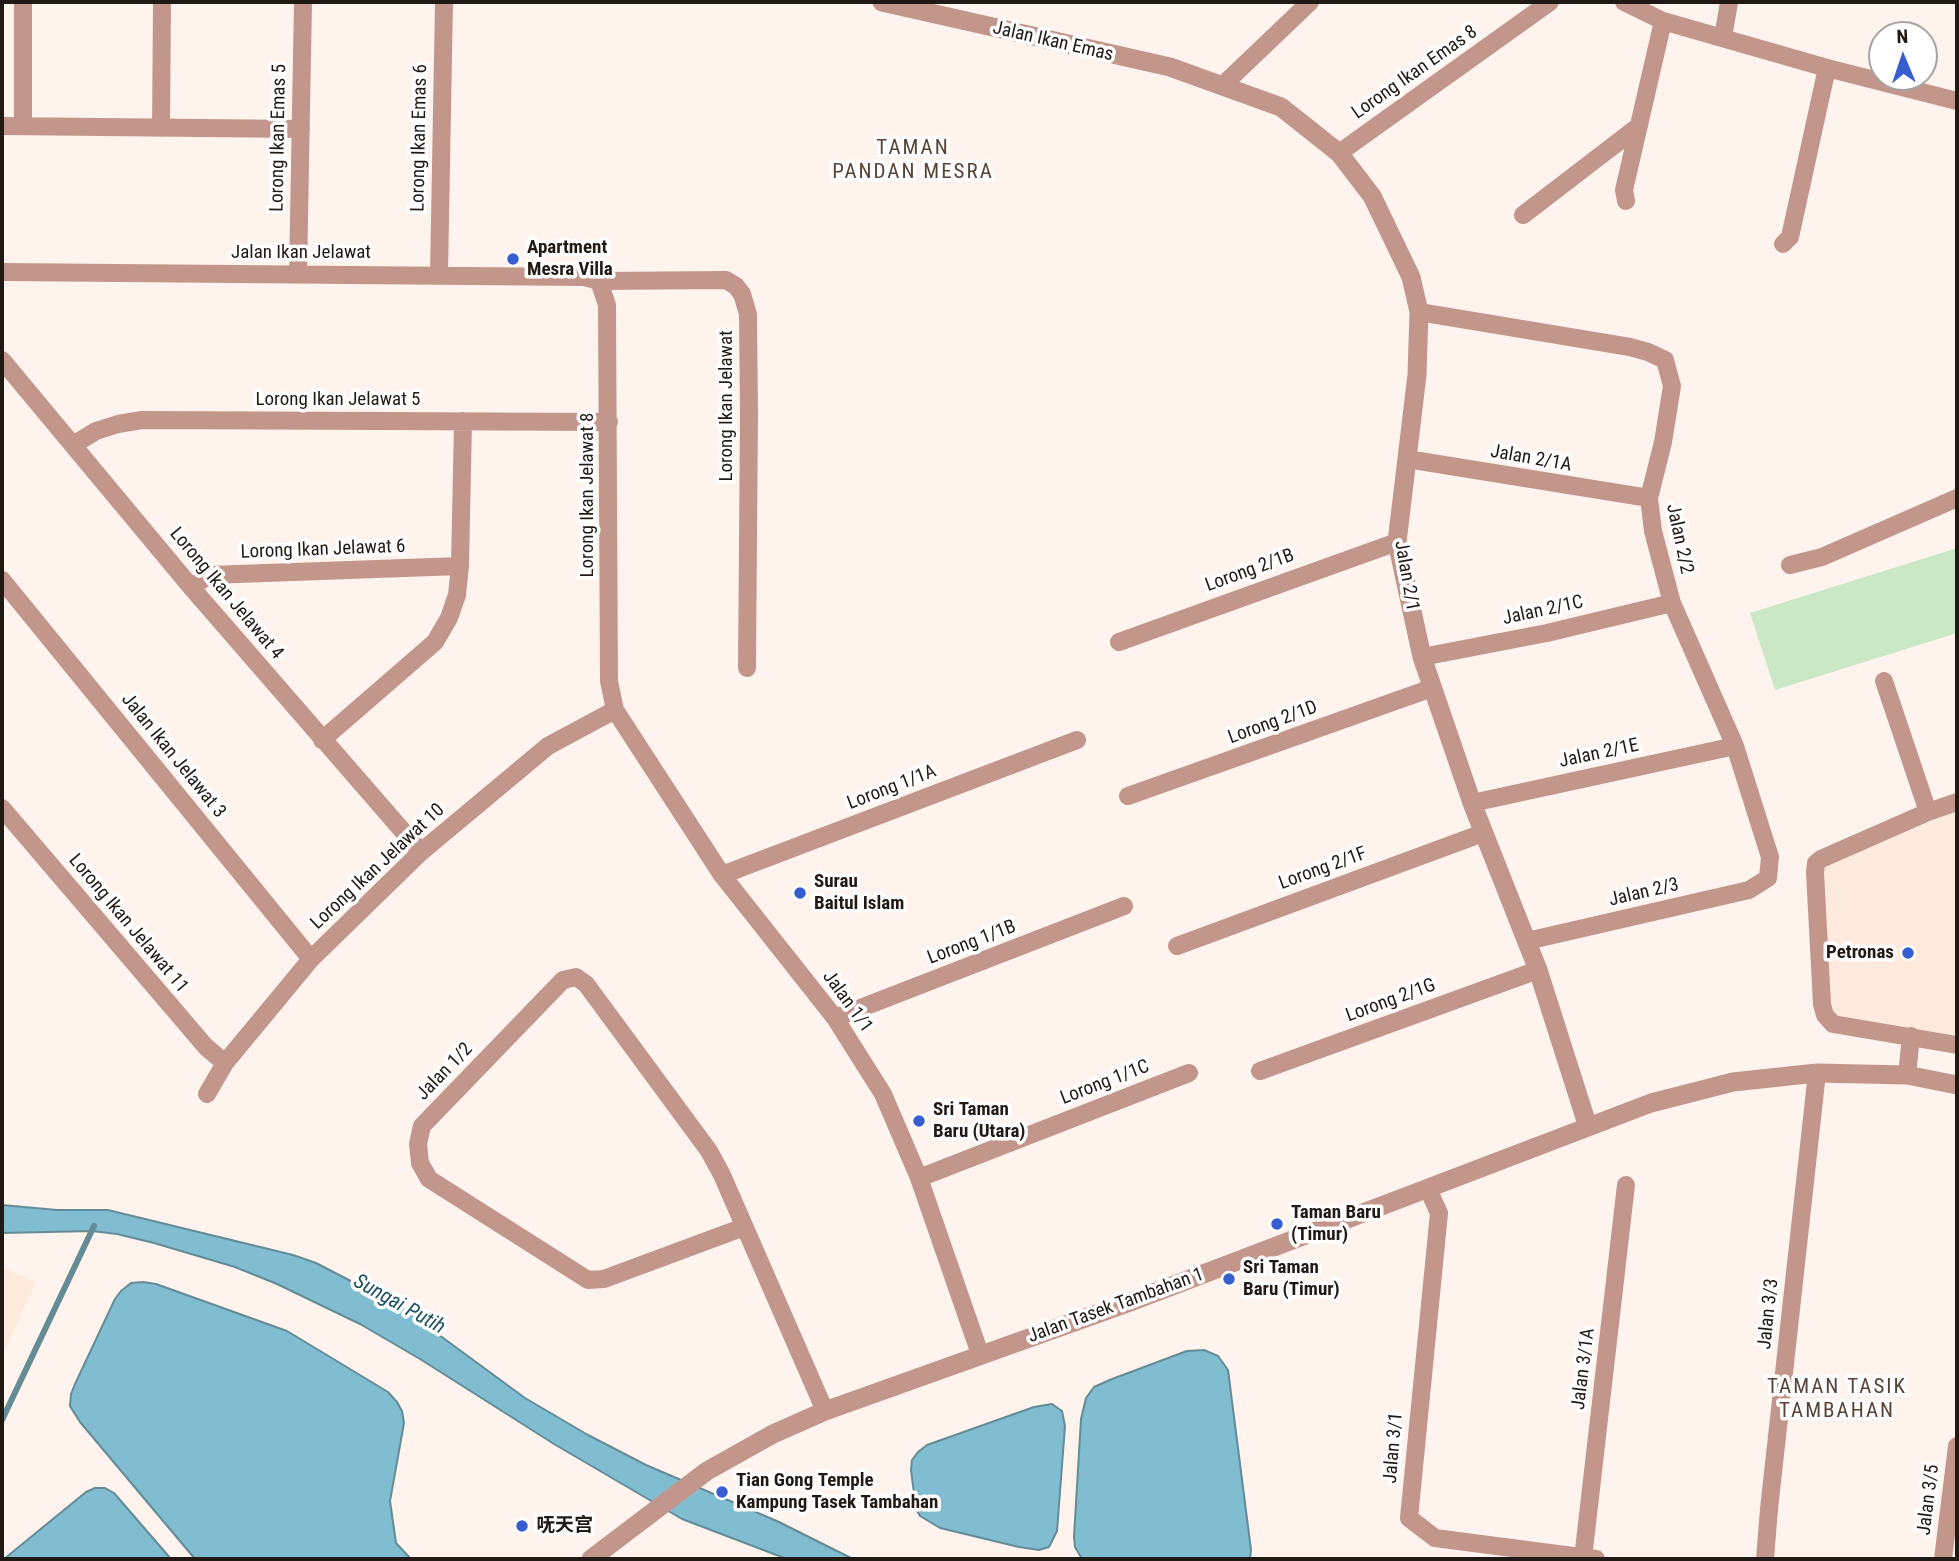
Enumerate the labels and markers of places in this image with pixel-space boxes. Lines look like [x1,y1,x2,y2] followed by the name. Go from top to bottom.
[527,237,613,281] place label: Apartment Mesra Villa
[505,251,521,267] marker: Apartment Mesra Villa
[814,871,904,915] place label: Surau Baitul Islam
[792,885,808,901] marker: Surau Baitul Islam
[1826,942,1894,964] place label: Petronas
[1900,945,1916,961] marker: Petronas
[933,1099,1026,1143] place label: Sri Taman Baru (Utara)
[911,1113,927,1129] marker: Sri Taman Baru (Utara)
[1291,1202,1381,1246] place label: Taman Baru (Timur)
[1269,1216,1285,1232] marker: Taman Baru (Timur)
[1243,1257,1340,1301] place label: Sri Taman Baru (Timur)
[1221,1271,1237,1287] marker: Sri Taman Baru (Timur)
[736,1470,938,1514] place label: Tian Gong Temple Kampung Tasek Tambahan
[714,1484,730,1500] marker: Tian Gong Temple Kampung Tasek Tambahan
[536,1515,593,1537] place label: 呒天宫
[514,1518,530,1534] marker: 呒天宫

